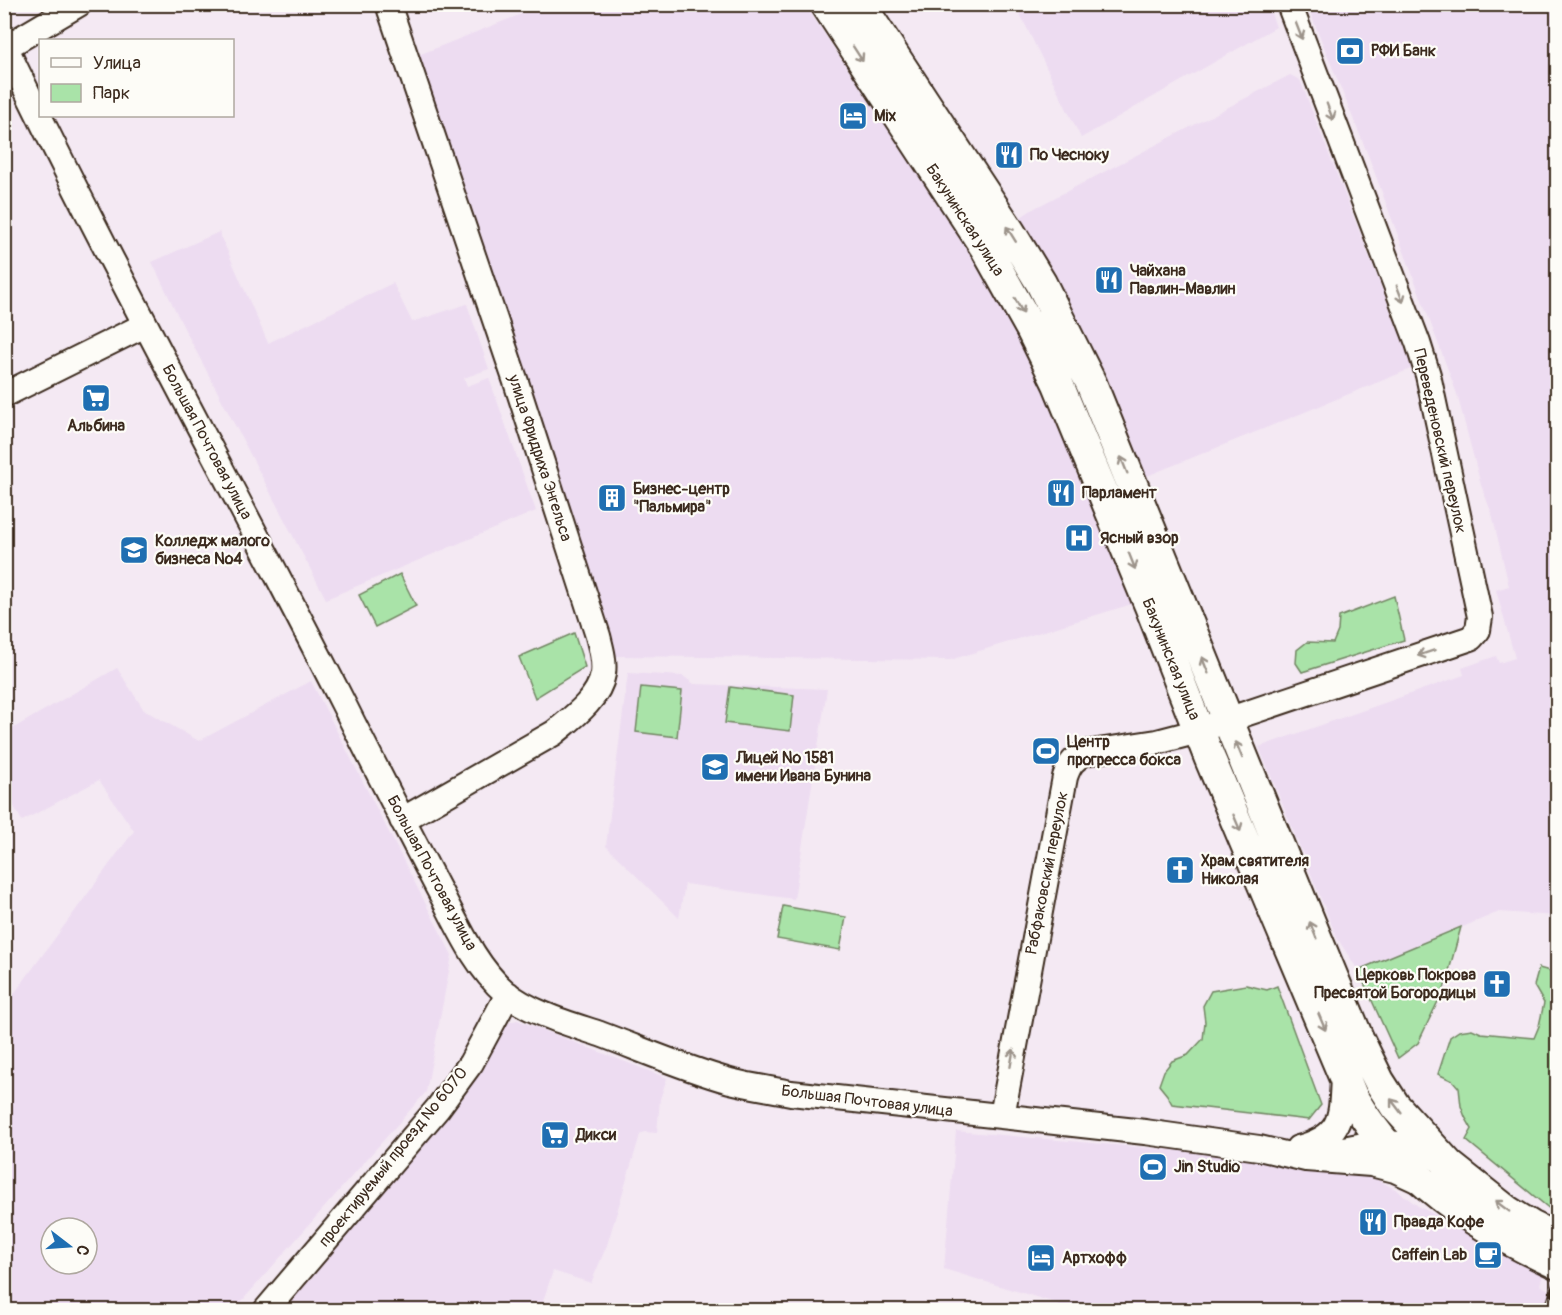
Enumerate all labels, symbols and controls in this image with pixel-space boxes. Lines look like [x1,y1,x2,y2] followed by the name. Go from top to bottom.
[1295,21,1306,40] one-way arrow
[1334,35,1366,67] bank icon: РФИ Банк
[39,39,234,117] legend
[1371,41,1436,61] place label: РФИ Банк
[851,45,864,62] one-way arrow
[93,52,141,75] text: Улица
[93,82,130,105] text: Парк
[837,100,869,132] hotel icon: Mix
[1325,102,1336,121] one-way arrow
[874,106,896,126] place label: Mix
[993,139,1025,171] restaurant icon: По Чесноку
[1030,145,1109,165] place label: По Чесноку
[921,160,1009,280] street label: Бакунинская улица
[1004,226,1016,243] one-way arrow
[1130,261,1236,299] place label: Чайхана Павлин-Мавлин
[1093,264,1125,296] restaurant icon: Чайхана Павлин-Мавлин
[1395,284,1406,303] one-way arrow
[1014,297,1025,315] one-way arrow
[1409,347,1471,535] street label: Переведеновский переулок
[158,361,256,523] street label: Большая Почтовая улица
[503,371,576,544] street label: улица Фридриха Энгельса
[80,382,112,414] supermarket icon: Альбина
[67,416,126,436] place label: Альбина
[1117,456,1128,475] one-way arrow
[1045,477,1077,509] restaurant icon: Парламент
[633,479,730,517] place label: Бизнес-центр "Пальмира"
[596,482,628,514] building icon: Бизнес-центр "Пальмира"
[1082,483,1158,503] place label: Парламент
[1063,522,1095,554] hospital icon: Ясный взор
[1100,528,1179,548] place label: Ясный взор
[155,531,270,569] place label: Колледж малого бизнеса №4
[118,534,150,566] school or university icon: Колледж малого бизнеса №4
[1127,552,1138,570] one-way arrow
[1137,595,1205,723] street label: Бакунинская улица
[1417,648,1436,659] one-way arrow
[1199,657,1210,675] one-way arrow
[1067,732,1182,770] place label: Центр прогресса бокса
[1030,735,1062,767] sports icon: Центр прогресса бокса
[1233,741,1244,760] one-way arrow
[735,748,871,786] place label: Лицей № 1581 имени Ивана Бунина
[699,751,731,783] school or university icon: Лицей № 1581 имени Ивана Бунина
[1021,790,1073,956] street label: Рабфаковский переулок
[383,792,481,954] street label: Большая Почтовая улица
[1232,814,1244,832] one-way arrow
[1201,851,1310,889] place label: Храм святителя Николая
[1164,854,1196,886] church icon: Храм святителя Николая
[1307,922,1318,940] one-way arrow
[1314,965,1477,1003] place label: Церковь Покрова Пресвятой Богородицы
[1481,968,1513,1000] church icon: Церковь Покрова Пресвятой Богородицы
[1317,1013,1328,1031] one-way arrow
[1007,1049,1018,1069] one-way arrow
[314,1063,472,1251] street label: проектируемый проезд № 6070
[780,1081,954,1121] street label: Большая Почтовая улица
[1389,1098,1402,1114] one-way arrow
[539,1119,571,1151] supermarket icon: Дикси
[575,1125,617,1145] place label: Дикси
[1137,1151,1169,1183] sports icon: Jin Studio
[1174,1157,1240,1177] place label: Jin Studio
[1494,1200,1510,1213] one-way arrow
[1357,1206,1389,1238] restaurant icon: Правда Кофе
[1394,1212,1485,1232] place label: Правда Кофе
[39,1216,99,1276] north arrow
[1472,1239,1504,1271] cafe icon: Caffein Lab
[71,1242,93,1258] text: С
[1025,1242,1057,1274] hotel icon: Артхофф
[1392,1245,1467,1265] place label: Caffein Lab
[1062,1248,1127,1268] place label: Артхофф

